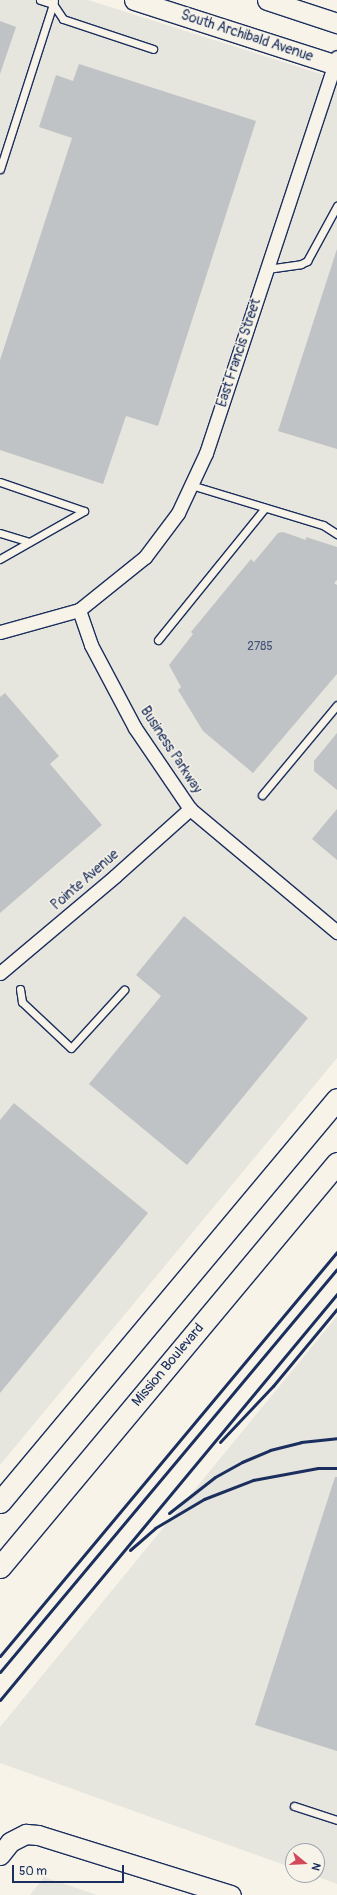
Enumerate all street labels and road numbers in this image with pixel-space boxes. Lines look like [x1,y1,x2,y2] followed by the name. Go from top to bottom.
[179,7,315,65] street label: South Archibald Avenue
[214,297,264,409] street label: East Francis Street
[137,703,205,797] street label: Business Parkway
[48,846,122,914] street label: Pointe Avenue
[128,1320,208,1410] street label: Mission Boulevard

